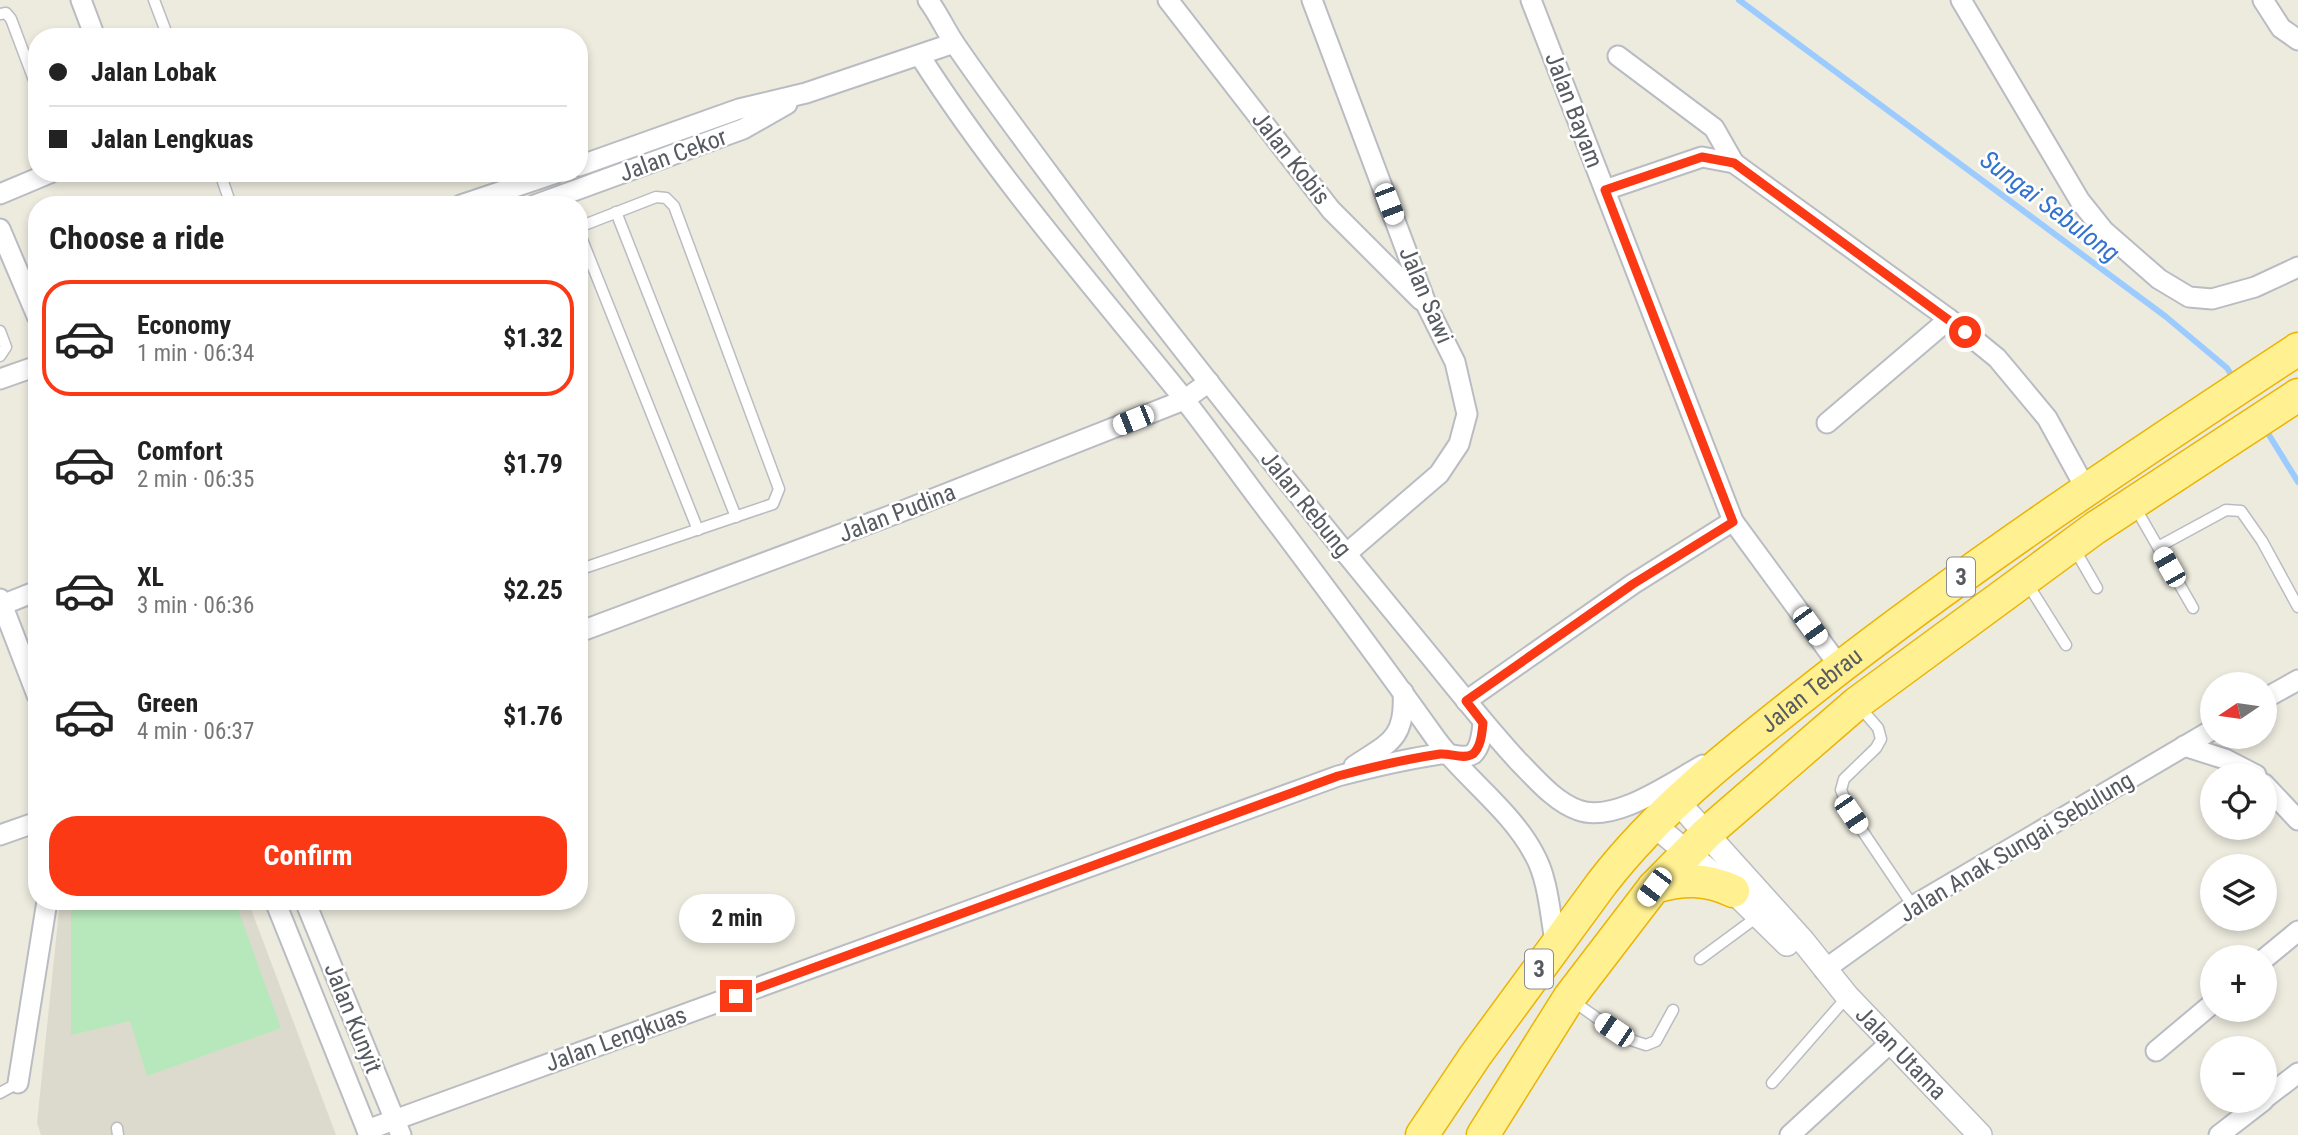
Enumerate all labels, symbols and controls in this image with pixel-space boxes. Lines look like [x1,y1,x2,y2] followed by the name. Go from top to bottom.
[1539,48,1609,172] street label: Jalan Bayam
[91,57,217,87] text: Jalan Lobak
[1246,106,1336,210] street label: Jalan Kobis
[615,123,731,187] street label: Jalan Cekor
[91,124,254,154] text: Jalan Lengkuas
[1975,144,2125,268] water label: Sungai Sebulong
[1372,181,1407,227] car
[49,219,224,257] text: Choose a ride
[1393,242,1459,348] street label: Jalan Sawi
[53,307,116,370] icon: car
[137,310,231,340] text: Economy
[1949,316,1981,348] route start
[503,323,563,353] text: $1.32
[137,340,254,367] text: 1 min · 06:34
[1110,402,1157,438] car
[53,433,116,496] icon: car
[137,436,223,466] text: Comfort
[1255,445,1357,563] street label: Jalan Rebung
[503,449,563,479] text: $1.79
[137,466,254,493] text: 2 min · 06:35
[835,478,959,548] street label: Jalan Pudina
[2150,544,2189,590] car
[1947,558,1975,596] road number: 3
[53,559,116,622] icon: car
[137,562,164,592] text: XL
[503,575,563,605] text: $2.25
[137,592,254,619] text: 3 min · 06:36
[1790,603,1831,649] car
[1755,642,1868,739] street label: Jalan Tebrau
[2200,672,2277,749] north arrow
[2200,672,2277,1113] map controls
[53,685,116,748] icon: car
[137,688,198,718] text: Green
[503,701,563,731] text: $1.76
[137,718,254,745] text: 4 min · 06:37
[2200,763,2277,840] button: locate
[1894,766,2138,928] street label: Jalan Anak Sungai Sebulung
[1831,791,1872,837] car
[49,816,567,896] button: Confirm
[2200,854,2277,931] button: layers
[1633,864,1676,910] car
[678,894,794,944] callout: 2 min
[711,905,763,932] text: 2 min
[2200,945,2277,1022] button: +
[1525,950,1553,988] road number: 3
[318,959,388,1077] street label: Jalan Kunyit
[720,980,752,1012] route end
[542,1000,690,1078] street label: Jalan Lengkuas
[1850,1001,1952,1105] street label: Jalan Utama
[1591,1010,1638,1050] car
[2200,1036,2277,1113] button: −

